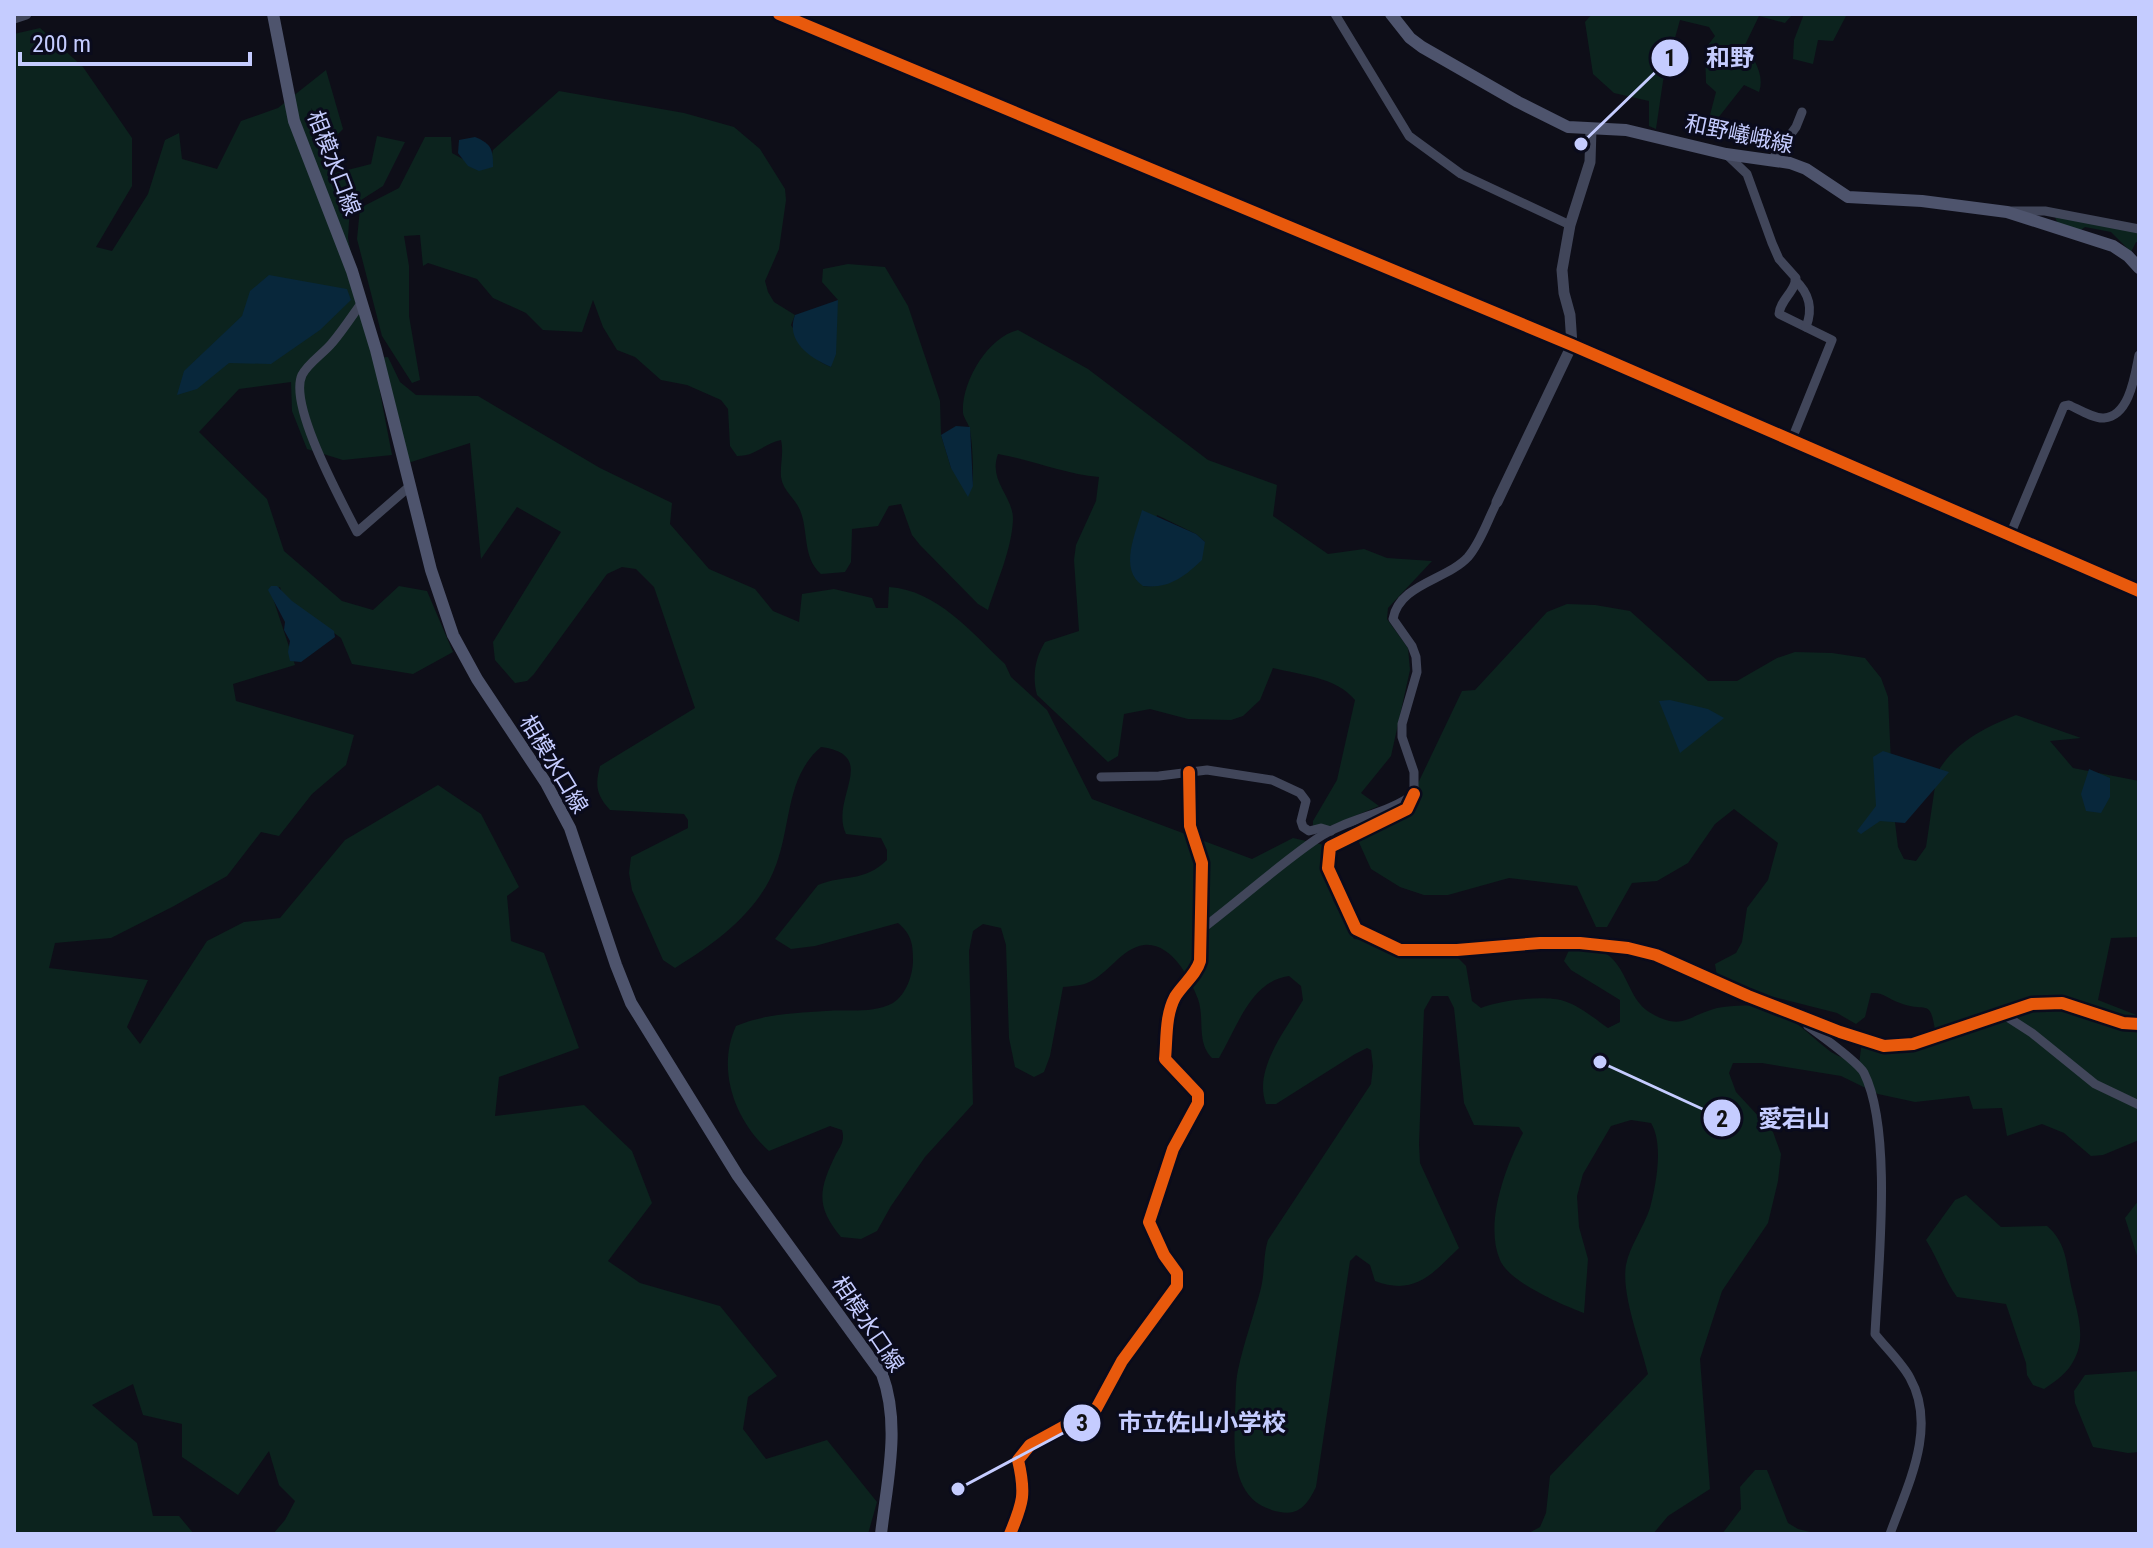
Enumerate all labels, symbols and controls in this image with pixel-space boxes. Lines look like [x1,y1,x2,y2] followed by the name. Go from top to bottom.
[20,16,250,66] scale bar
[32,30,91,58] text: 200 m
[1650,34,1770,82] callout: 和野
[1664,44,1676,72] text: 1
[1706,44,1754,72] text: 和野
[303,107,365,219] street label: 相模水口線
[1683,110,1795,158] street label: 和野嶬峨線
[515,710,593,818] street label: 相模水口線
[1702,1094,1846,1142] callout: 愛宕山
[1716,1105,1728,1133] text: 2
[1758,1105,1830,1133] text: 愛宕山
[827,1271,909,1377] street label: 相模水口線
[1062,1399,1302,1447] callout: 市立佐山小学校
[1076,1409,1088,1437] text: 3
[1118,1409,1286,1437] text: 市立佐山小学校

